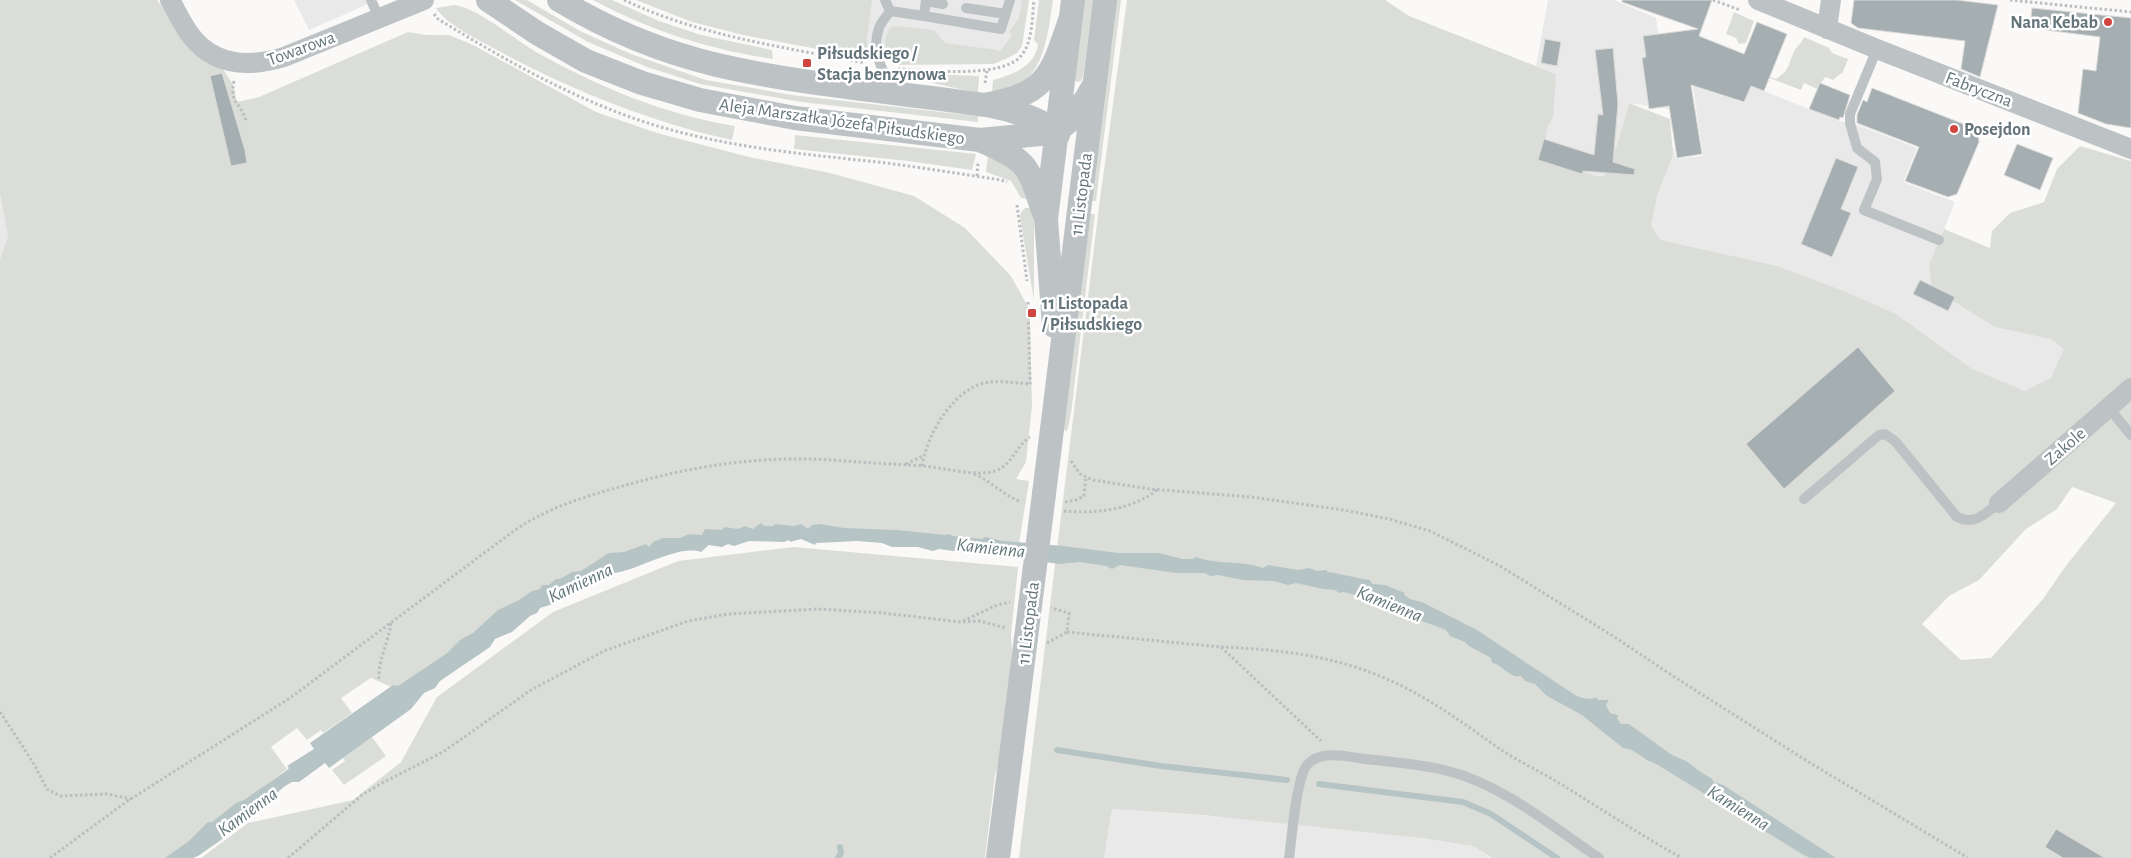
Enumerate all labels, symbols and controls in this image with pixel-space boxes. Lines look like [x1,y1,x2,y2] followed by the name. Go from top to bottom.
[2010,14,2098,32] place label: Nana Kebab
[2102,16,2114,28] marker: Nana Kebab
[265,28,338,69] street label: Towarowa
[817,45,947,84] place label: Piłsudskiego / Stacja benzynowa
[801,57,813,69] marker: Piłsudskiego / Stacja benzynowa
[1943,69,2015,111] street label: Fabryczna
[718,96,966,148] street label: Aleja Marszałka Józefa Piłsudskiego
[1964,121,2031,139] place label: Posejdon
[1948,123,1960,135] marker: Posejdon
[1068,152,1096,237] street label: 11 Listopada
[1041,295,1142,334] place label: 11 Listopada / Piłsudskiego
[1026,307,1038,319] marker: 11 Listopada / Piłsudskiego
[2042,424,2089,469] street label: Zakole
[956,535,1026,562] water label: Kamienna
[545,560,616,607] water label: Kamienna
[1015,581,1043,666] street label: 11 Listopada
[1354,583,1425,626] water label: Kamienna
[1704,782,1772,835] water label: Kamienna
[214,784,281,840] water label: Kamienna

